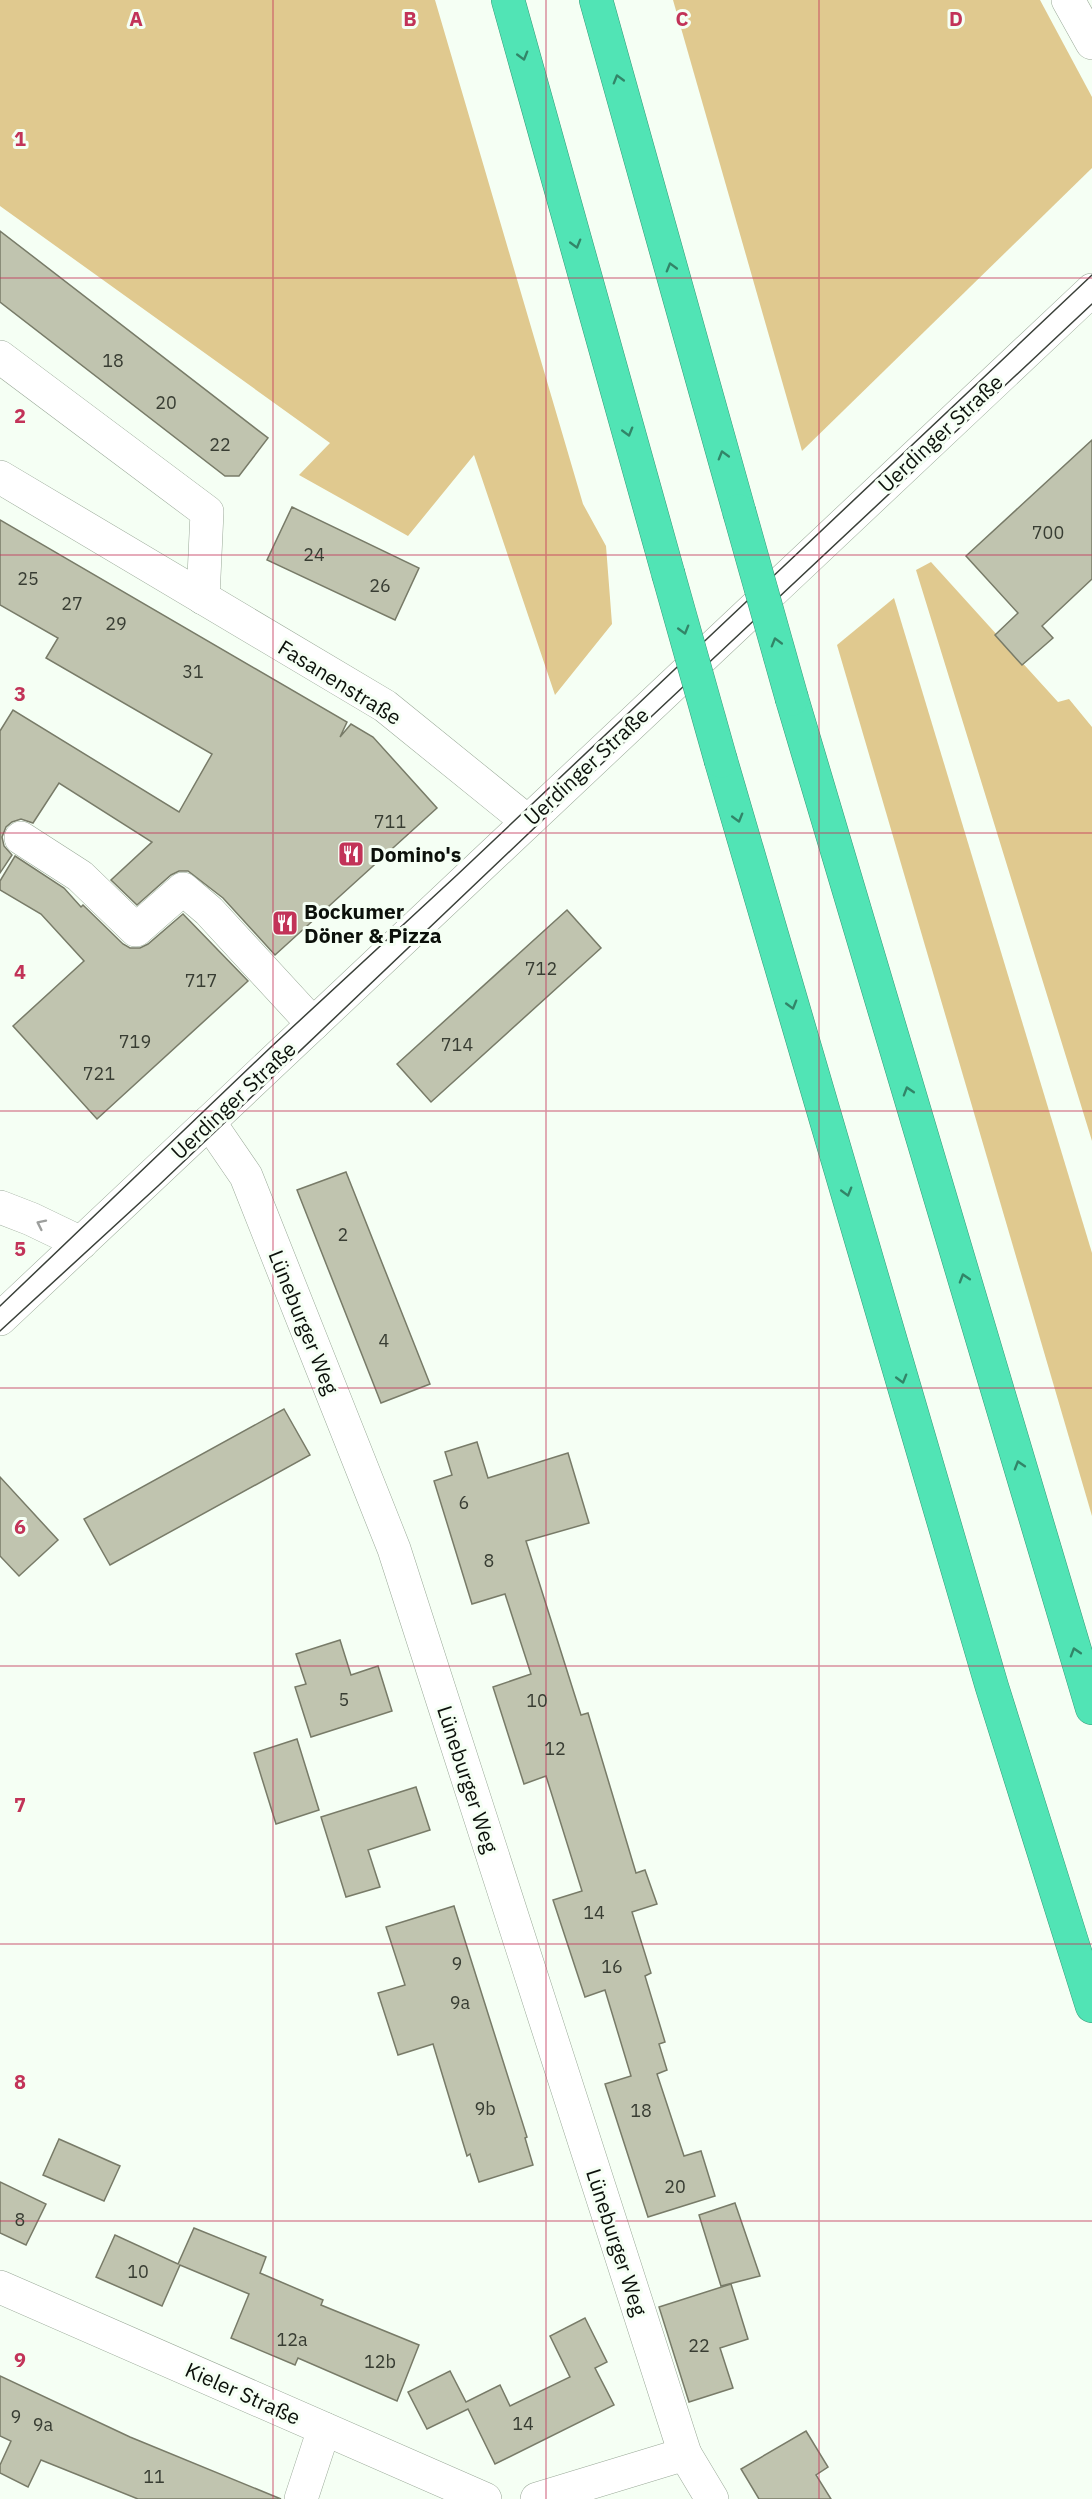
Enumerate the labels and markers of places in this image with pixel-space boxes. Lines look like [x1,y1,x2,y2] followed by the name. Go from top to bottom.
[336,839,366,869] restaurant icon: Domino's
[370,840,461,868] place label: Domino's
[304,897,442,949] place label: Bockumer Döner & Pizza
[270,908,300,938] restaurant icon: Bockumer Döner & Pizza

